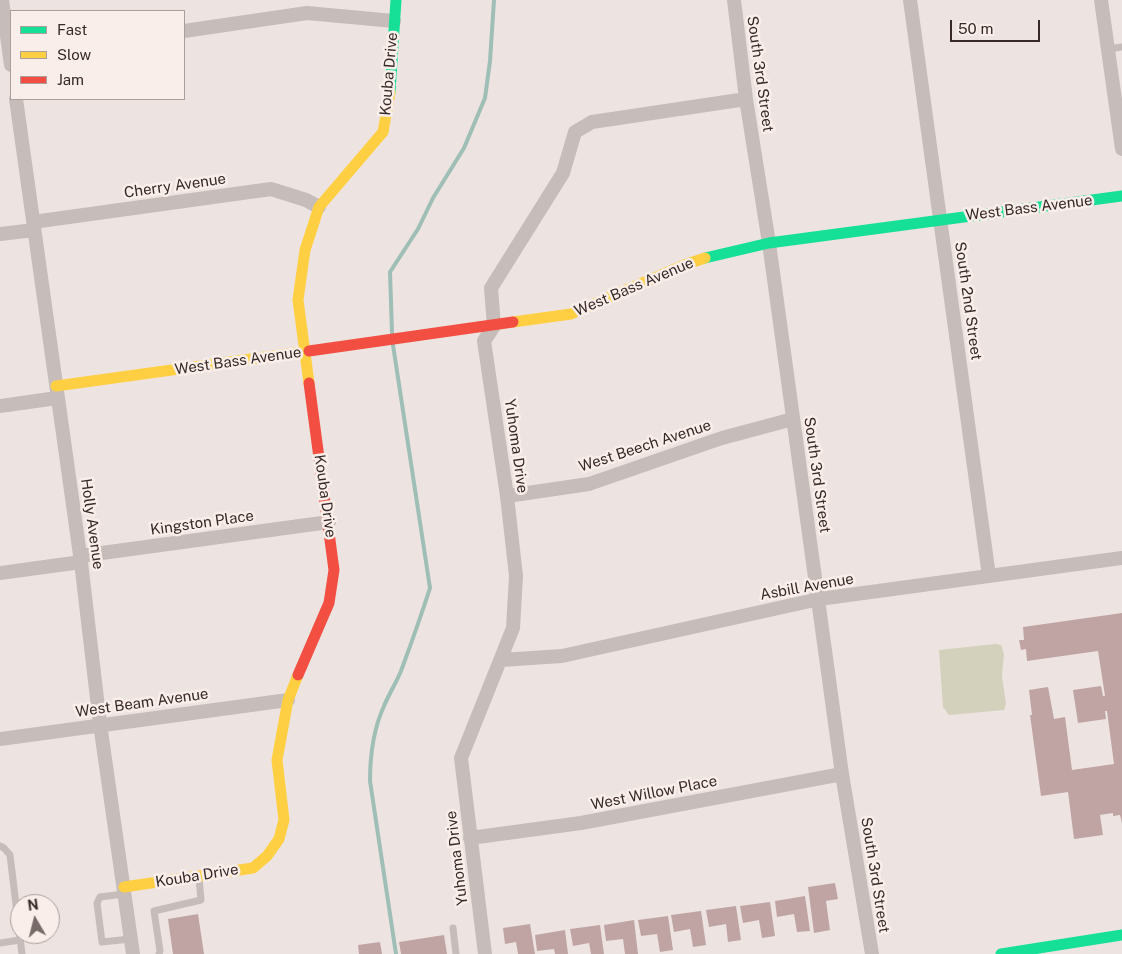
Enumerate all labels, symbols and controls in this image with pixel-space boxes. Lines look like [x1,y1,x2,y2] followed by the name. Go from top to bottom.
[10,10,185,100] legend
[952,10,1042,42] scale bar
[743,15,777,133] street label: South 3rd Street
[958,20,993,37] text: 50 m
[57,21,87,38] text: Fast
[376,32,402,116] street label: Kouba Drive
[57,46,91,63] text: Slow
[57,71,84,88] text: Jam
[123,170,227,202] street label: Cherry Avenue
[965,191,1093,225] street label: West Bass Avenue
[951,241,985,361] street label: South 2nd Street
[572,254,696,320] street label: West Bass Avenue
[174,343,302,379] street label: West Bass Avenue
[500,398,532,494] street label: Yuhoma Drive
[577,416,713,476] street label: West Beech Avenue
[800,416,834,534] street label: South 3rd Street
[310,453,340,539] street label: Kouba Drive
[77,477,107,571] street label: Holly Avenue
[149,507,255,539] street label: Kingston Place
[759,570,855,604] street label: Asbill Avenue
[74,685,210,721] street label: West Beam Avenue
[589,772,719,814] street label: West Willow Place
[442,810,472,906] street label: Yuhoma Drive
[857,816,893,934] street label: South 3rd Street
[154,861,240,891] street label: Kouba Drive
[10,894,60,944] north arrow
[27,896,40,914] text: N

